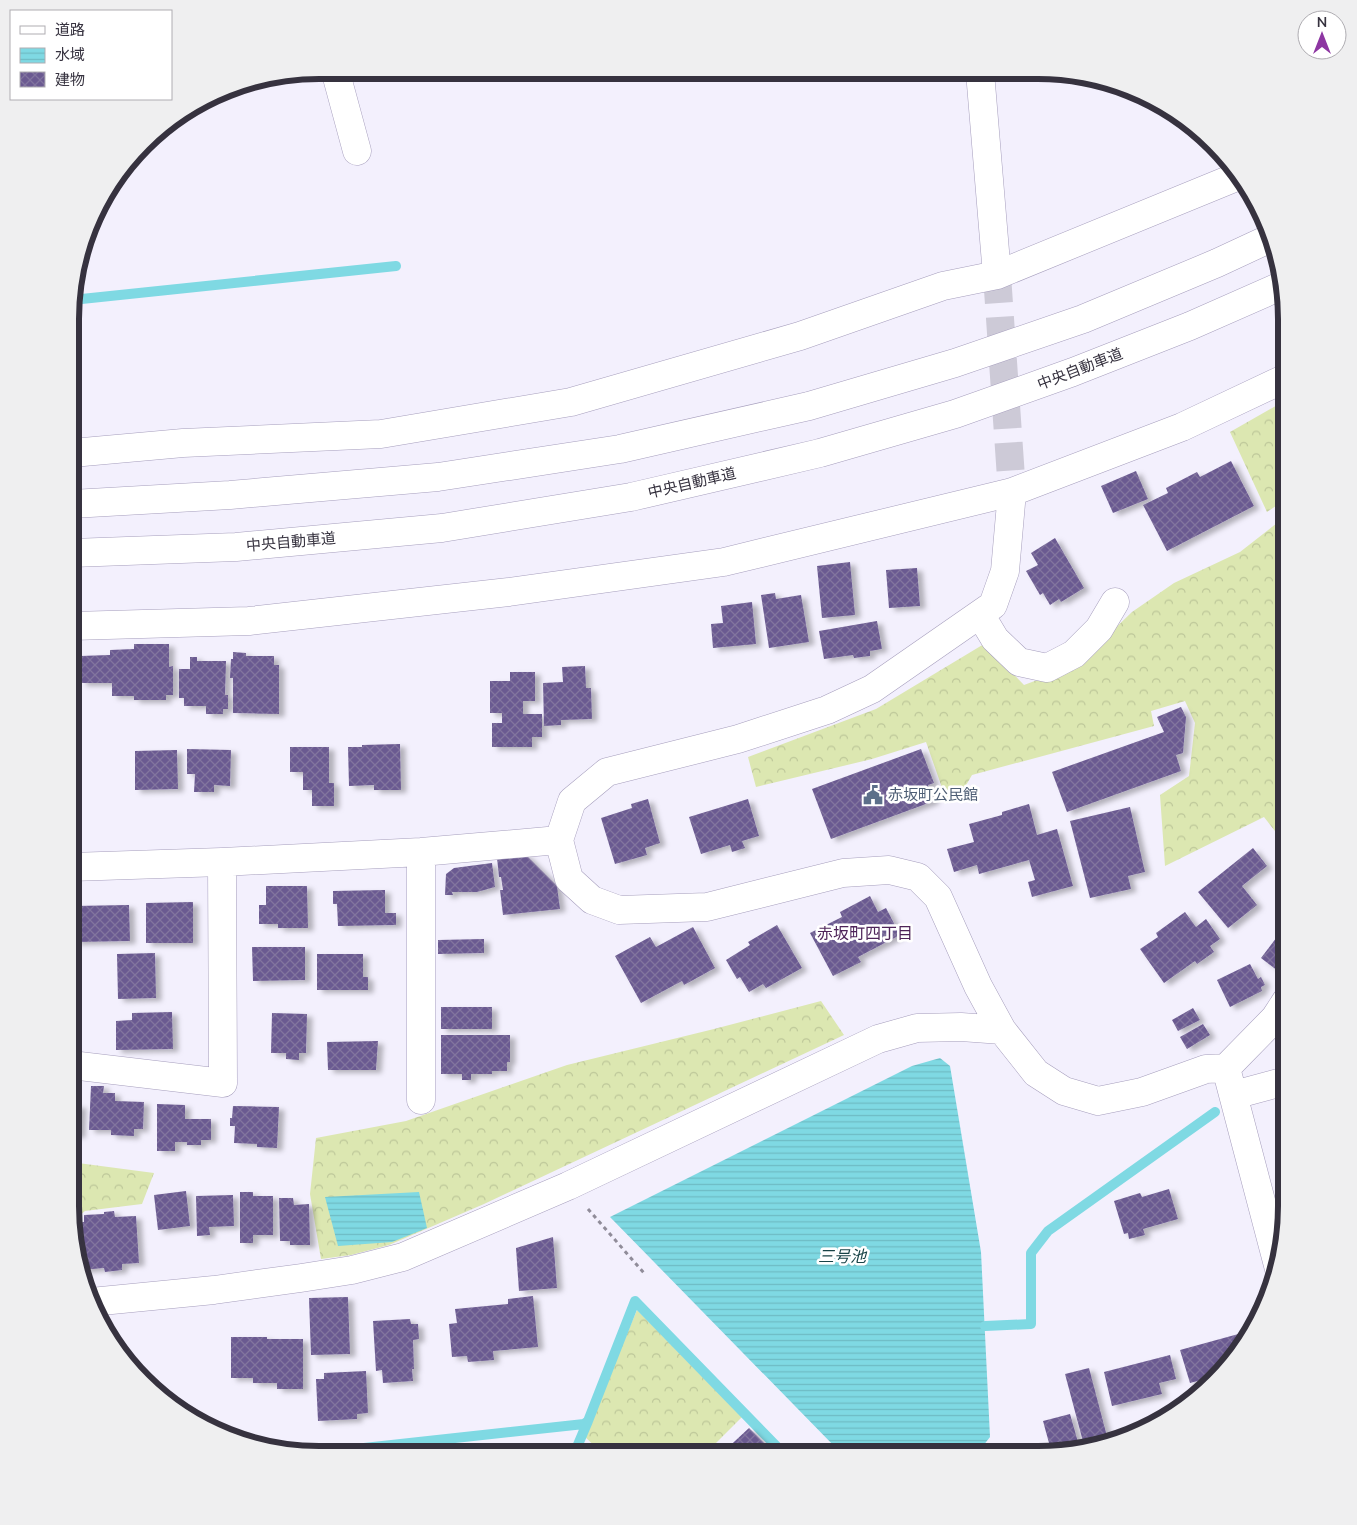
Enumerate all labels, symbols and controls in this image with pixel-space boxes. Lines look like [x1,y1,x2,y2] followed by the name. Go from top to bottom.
[10,10,172,100] legend
[1297,10,1347,60] north arrow
[1317,13,1327,32] text: N
[55,20,85,40] text: 道路
[55,45,85,65] text: 水域
[55,70,85,90] text: 建物
[1034,344,1126,394] street label: 中央自動車道
[646,463,738,503] street label: 中央自動車道
[245,528,337,556] street label: 中央自動車道
[862,784,884,806] public building icon: 赤坂町公民館
[888,785,978,805] place label: 赤坂町公民館
[817,923,913,945] district label: 赤坂町四丁目
[818,1246,868,1268] water label: 三号池

